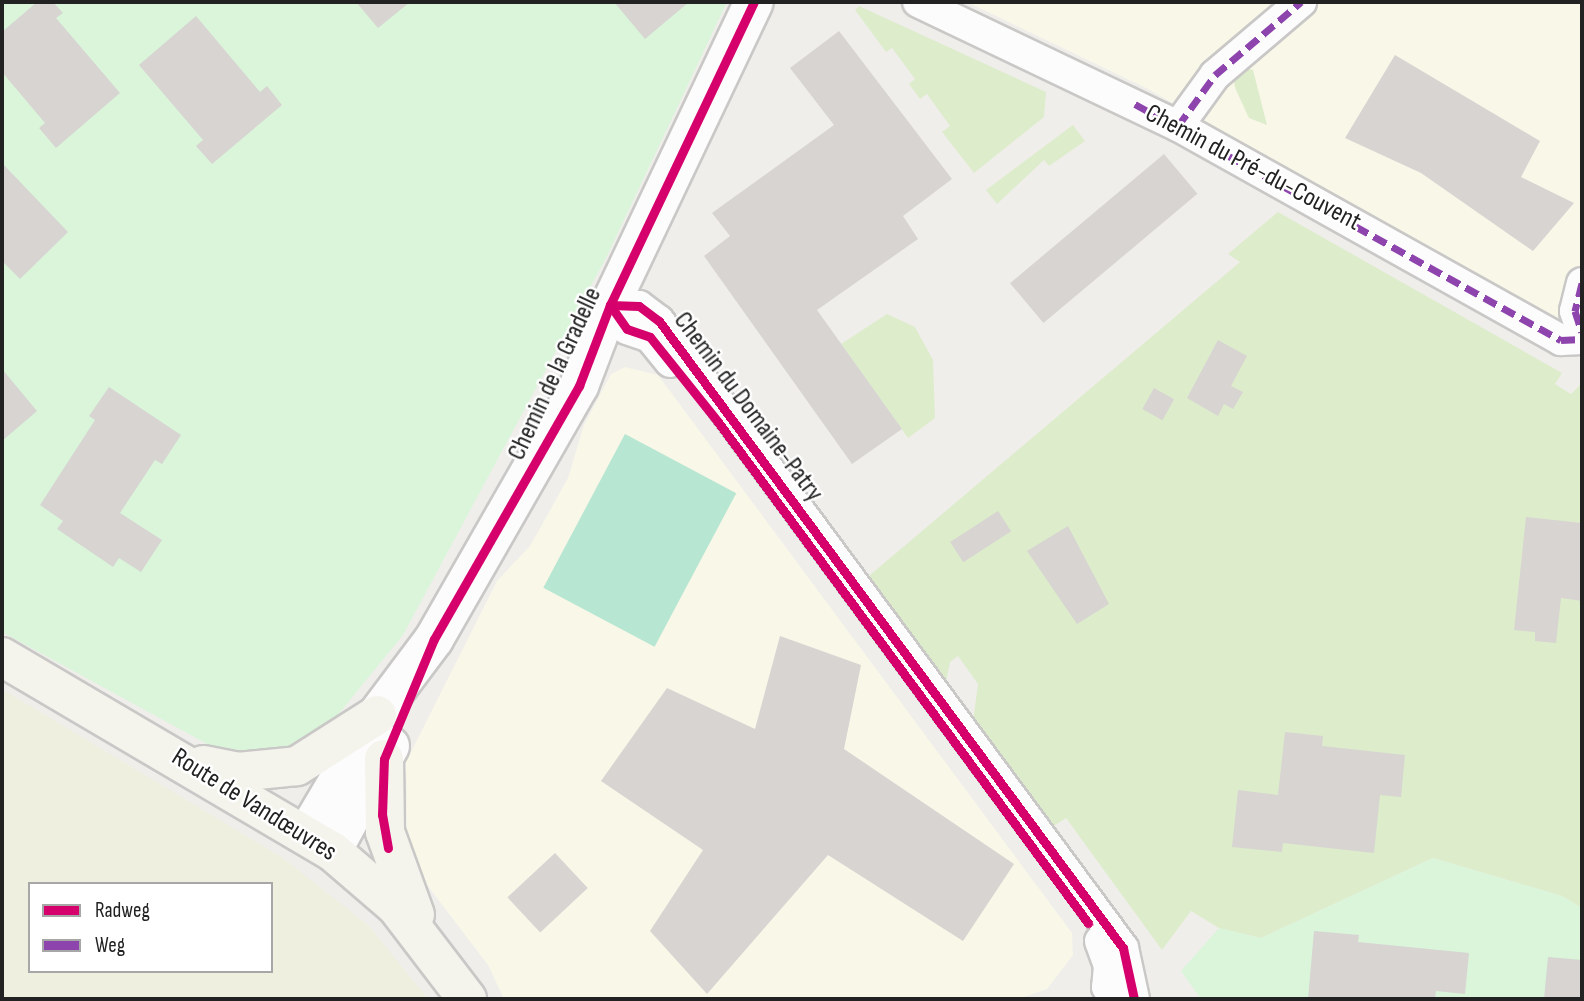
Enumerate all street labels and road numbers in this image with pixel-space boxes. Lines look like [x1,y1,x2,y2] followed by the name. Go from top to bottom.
[1140,98,1366,238] street label: Chemin du Pré-du-Couvent
[501,283,609,465] street label: Chemin de la Gradelle
[667,306,829,508] street label: Chemin du Domaine-Patry
[166,742,342,868] street label: Route de Vandœuvres

